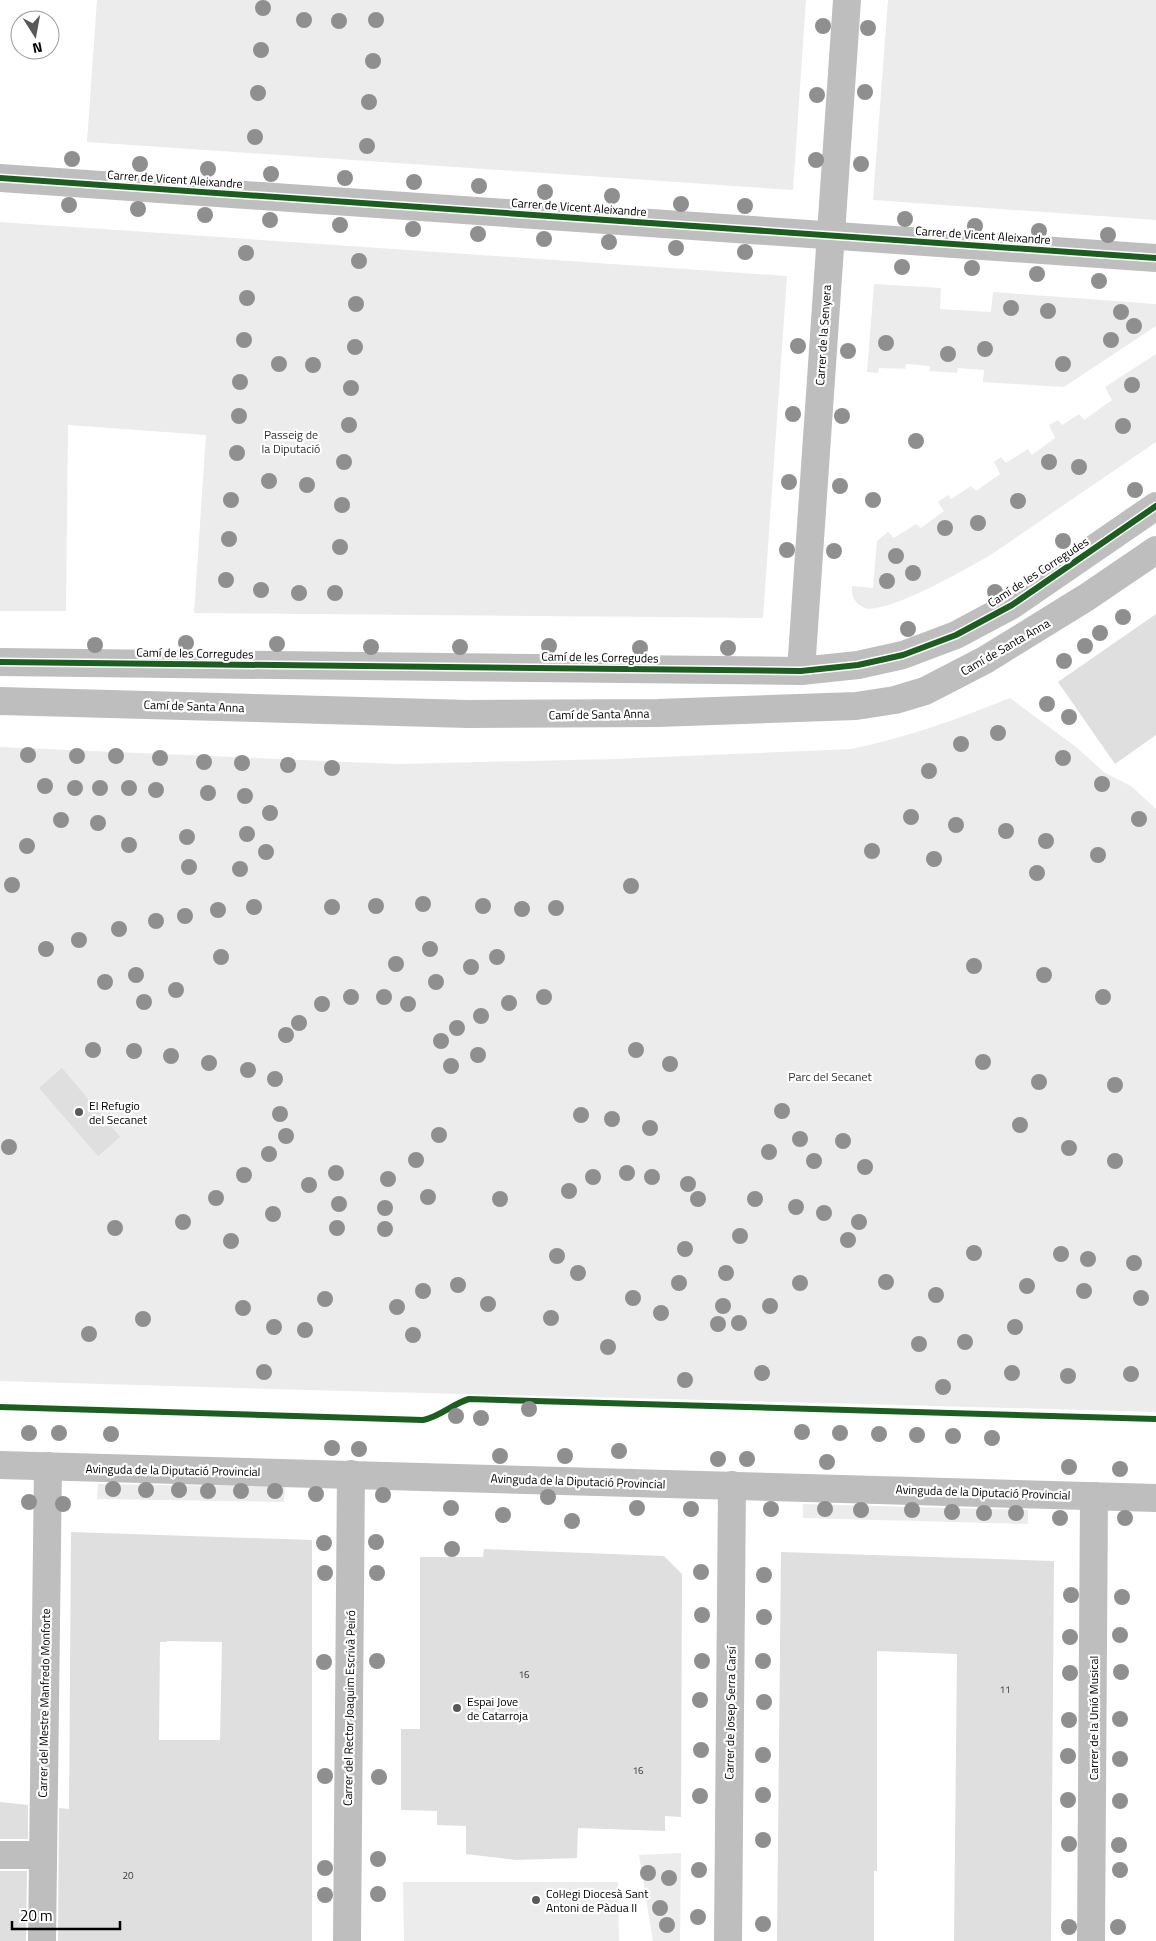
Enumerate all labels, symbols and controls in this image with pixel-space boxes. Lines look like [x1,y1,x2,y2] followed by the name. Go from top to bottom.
[10,10,60,60] north arrow
[31,37,44,59] text: N
[107,165,243,193] street label: Carrer de Vicent Aleixandre
[511,193,647,221] street label: Carrer de Vicent Aleixandre
[915,221,1051,249] street label: Carrer de Vicent Aleixandre
[810,284,836,386] street label: Carrer de la Senyera
[262,425,320,458] park label: Passeig de la Diputació
[984,532,1093,612] street label: Camí de les Corregudes
[957,614,1053,680] street label: Camí de Santa Anna
[136,642,254,664] street label: Camí de les Corregudes
[541,646,659,668] street label: Camí de les Corregudes
[143,695,245,717] street label: Camí de Santa Anna
[548,704,650,724] street label: Camí de Santa Anna
[788,1067,872,1086] park label: Parc del Secanet
[89,1096,148,1129] place label: El Refugio del Secanet
[73,1106,85,1118] marker: El Refugio del Secanet
[85,1459,261,1481] street label: Avinguda de la Diputació Provincial
[490,1468,666,1494] street label: Avinguda de la Diputació Provincial
[895,1479,1071,1505] street label: Avinguda de la Diputació Provincial
[33,1608,55,1798] street label: Carrer del Mestre Manfredo Monforte
[338,1610,360,1806] street label: Carrer del Rector Joaquim Escrivà Peiró
[719,1645,741,1780] street label: Carrer de Josep Serra Carsí
[1084,1656,1103,1780] street label: Carrer de la Unió Musical
[518,1667,530,1682] house number: 16
[999,1682,1011,1697] house number: 11
[467,1692,528,1725] place label: Espai Jove de Catarroja
[451,1702,463,1714] marker: Espai Jove de Catarroja
[632,1763,644,1778] house number: 16
[122,1868,134,1883] house number: 20
[546,1884,649,1917] place label: Col·legi Diocesà Sant Antoni de Pàdua II
[530,1894,542,1906] marker: Col·legi Diocesà Sant Antoni de Pàdua II
[12,1898,120,1930] scale bar
[20,1904,53,1927] text: 20 m

